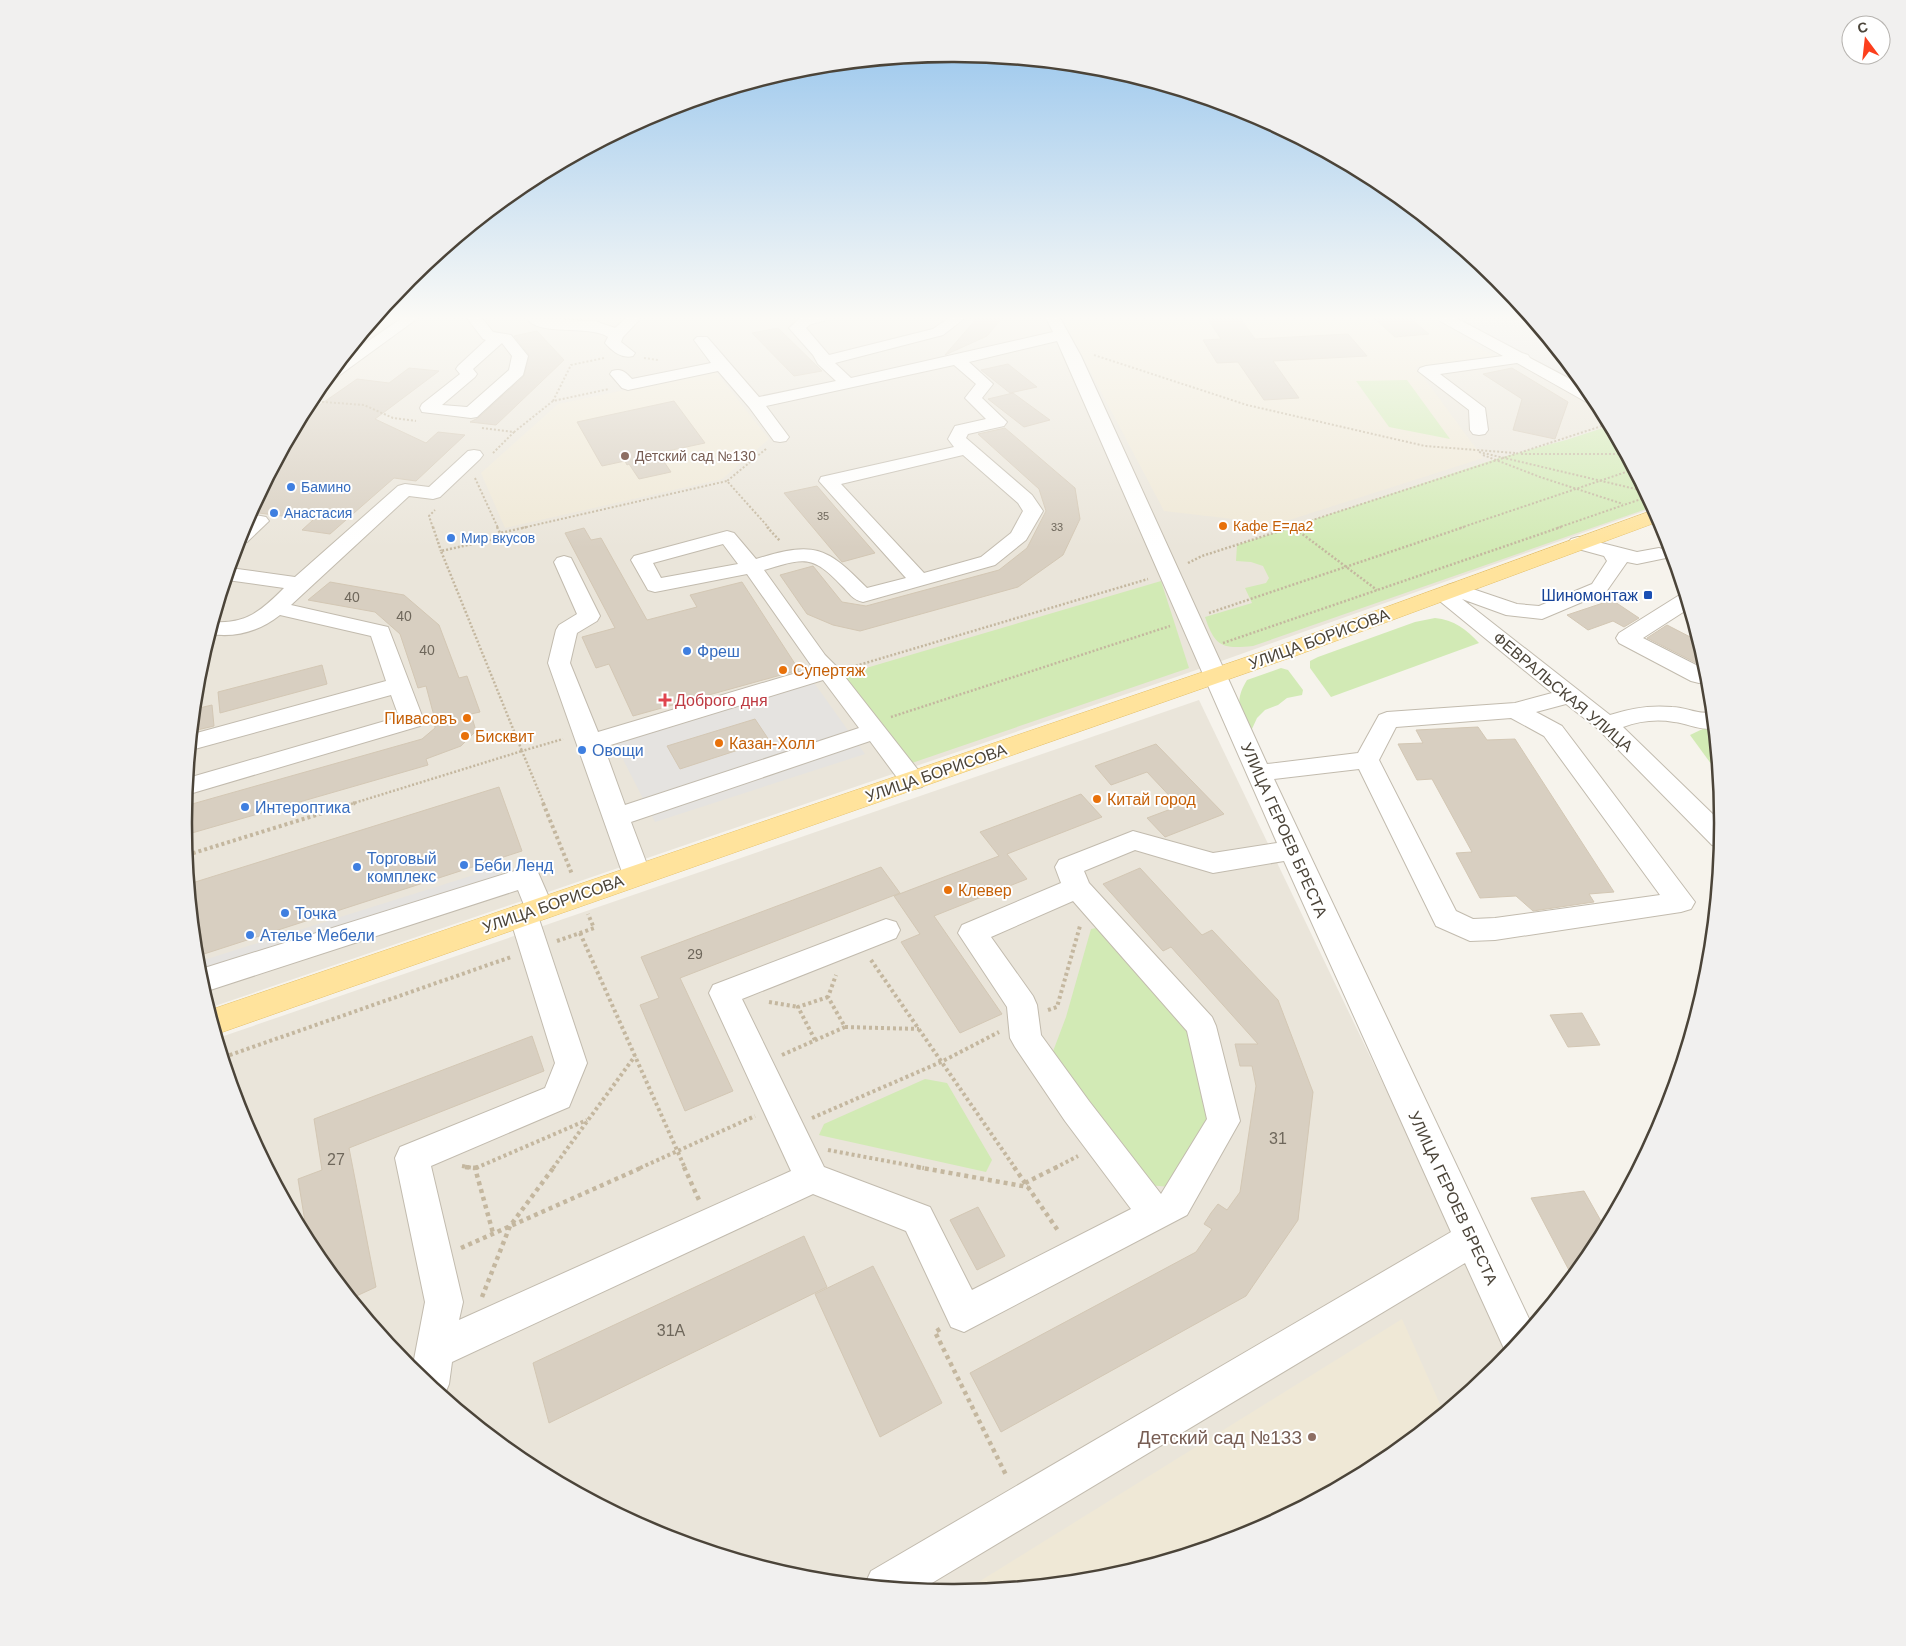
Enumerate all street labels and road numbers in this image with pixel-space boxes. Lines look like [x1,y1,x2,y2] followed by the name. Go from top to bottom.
[1247,606,1392,672] street label: УЛИЦА БОРИСОВА
[1490,629,1636,755] street label: ФЕВРАЛЬСКАЯ УЛИЦА
[1238,740,1330,920] street label: УЛИЦА ГЕРОЕВ БРЕСТА
[863,741,1009,805] street label: УЛИЦА БОРИСОВА
[480,872,626,936] street label: УЛИЦА БОРИСОВА
[1405,1109,1501,1288] street label: УЛИЦА ГЕРОЕВ БРЕСТА

